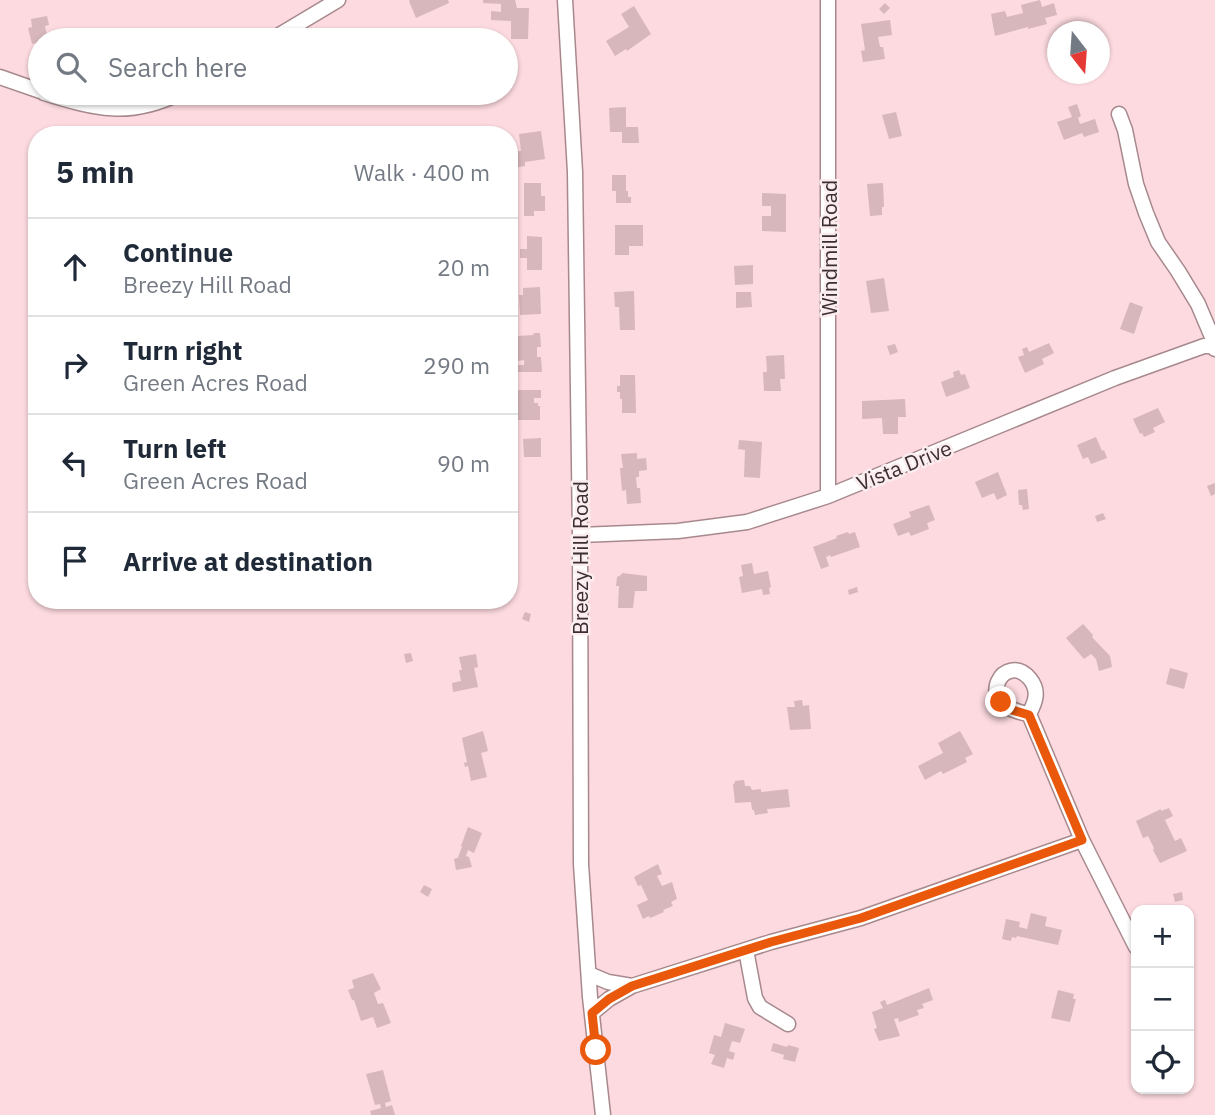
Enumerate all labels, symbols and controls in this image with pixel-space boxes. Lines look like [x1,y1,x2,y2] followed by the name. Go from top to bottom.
[1047,21,1110,84] north arrow
[28,28,518,105] search box
[52,48,90,86] icon: search
[108,50,247,84] text: Search here
[56,152,134,191] text: 5 min
[354,157,490,187] text: Walk · 400 m
[815,180,843,316] street label: Windmill Road
[123,235,233,269] text: Continue
[56,248,94,286] icon: ahead
[437,252,490,282] text: 20 m
[123,269,292,299] text: Breezy Hill Road
[123,333,242,367] text: Turn right
[56,346,94,384] icon: right
[423,350,490,380] text: 290 m
[123,367,308,397] text: Green Acres Road
[123,431,226,465] text: Turn left
[852,433,956,497] street label: Vista Drive
[56,444,94,482] icon: left
[437,448,490,478] text: 90 m
[123,465,308,495] text: Green Acres Road
[566,481,594,635] street label: Breezy Hill Road
[56,542,94,580] icon: arrive
[123,544,373,578] text: Arrive at destination
[985,686,1016,717] route end
[1131,905,1194,1094] map controls
[1131,905,1194,968] button: +
[1131,968,1194,1031] button: −
[1131,1031,1194,1094] button: locate
[580,1034,611,1065] route start

